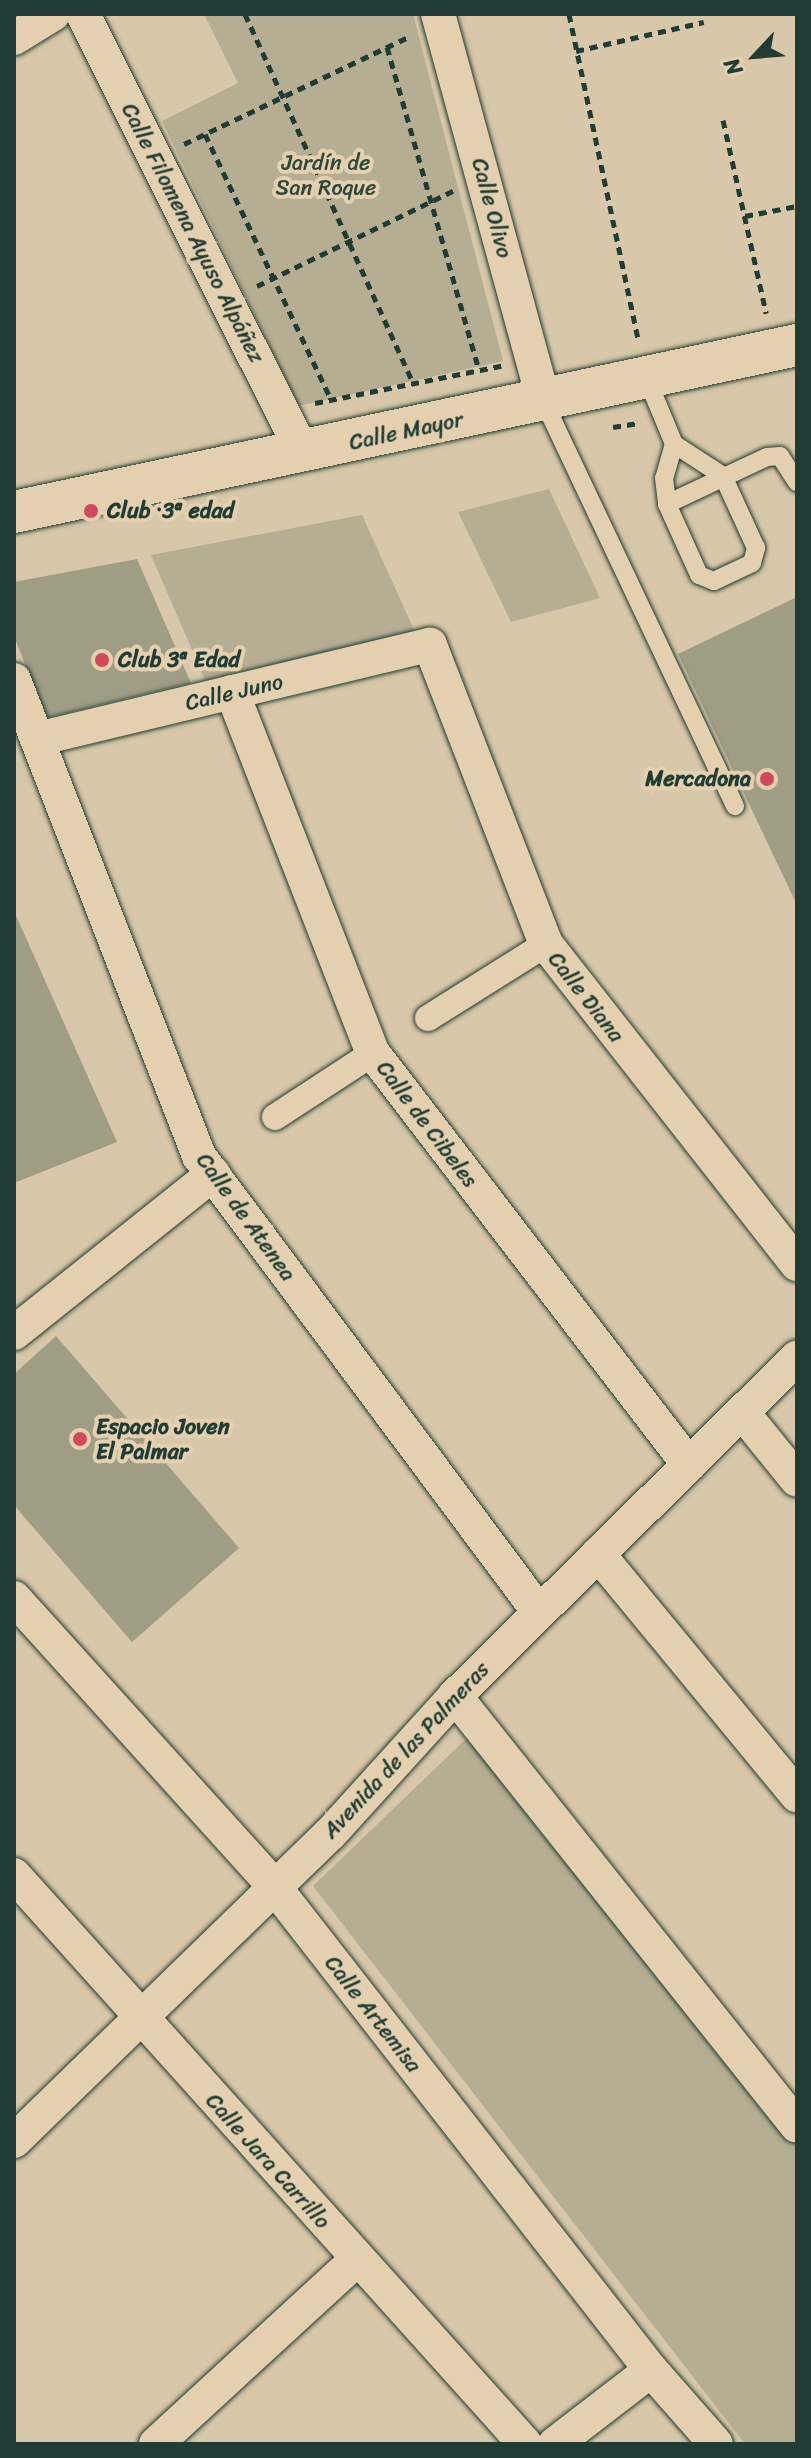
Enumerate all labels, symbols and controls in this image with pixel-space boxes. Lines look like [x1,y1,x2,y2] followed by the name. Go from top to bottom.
[715,16,795,96] north arrow
[712,51,754,82] text: N
[116,99,270,367] street label: Calle Filomena Ayuso Alpáñez
[276,149,376,200] park label: Jardín de San Roque
[466,155,518,261] street label: Calle Olivo
[347,406,465,456] street label: Calle Mayor
[107,498,234,524] place label: Club ·3ª edad
[82,502,100,520] marker: Club ·3ª edad
[118,647,240,673] place label: Club 3ª Edad
[93,651,111,669] marker: Club 3ª Edad
[183,668,285,716] street label: Calle Juno
[645,766,751,792] place label: Mercadona
[758,770,776,788] marker: Mercadona
[543,947,629,1047] street label: Calle Diana
[371,1055,483,1193] street label: Calle de Cibeles
[190,1148,302,1286] street label: Calle de Atenea
[96,1413,230,1464] place label: Espacio Joven El Palmar
[71,1430,89,1448] marker: Espacio Joven El Palmar
[317,1656,495,1844] street label: Avenida de las Palmeras
[319,1950,427,2078] street label: Calle Artemisa
[200,2088,336,2234] street label: Calle Jara Carrillo

